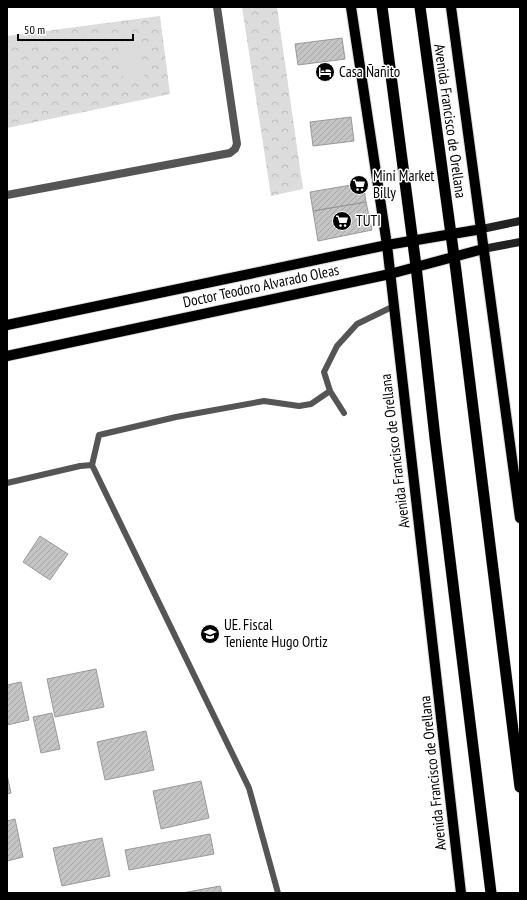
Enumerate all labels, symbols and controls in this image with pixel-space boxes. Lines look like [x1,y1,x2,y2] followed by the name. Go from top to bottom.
[18,16,133,42] scale bar
[24,22,45,37] text: 50 m
[430,43,471,199] street label: Avenida Francisco de Orellana
[314,61,336,83] hotel icon: Casa Ñañito
[339,62,400,81] place label: Casa Ñañito
[373,166,435,202] place label: Mini Market Billy
[348,174,370,196] supermarket icon: Mini Market Billy
[331,210,353,232] supermarket icon: TUTI
[356,211,381,230] place label: TUTI
[181,260,341,311] street label: Doctor Teodoro Alvarado Oleas
[376,373,413,529] street label: Avenida Francisco de Orellana
[224,615,328,651] place label: UE. Fiscal Teniente Hugo Ortiz
[199,623,221,645] school or university icon: UE. Fiscal Teniente Hugo Ortiz
[415,695,450,851] street label: Avenida Francisco de Orellana

